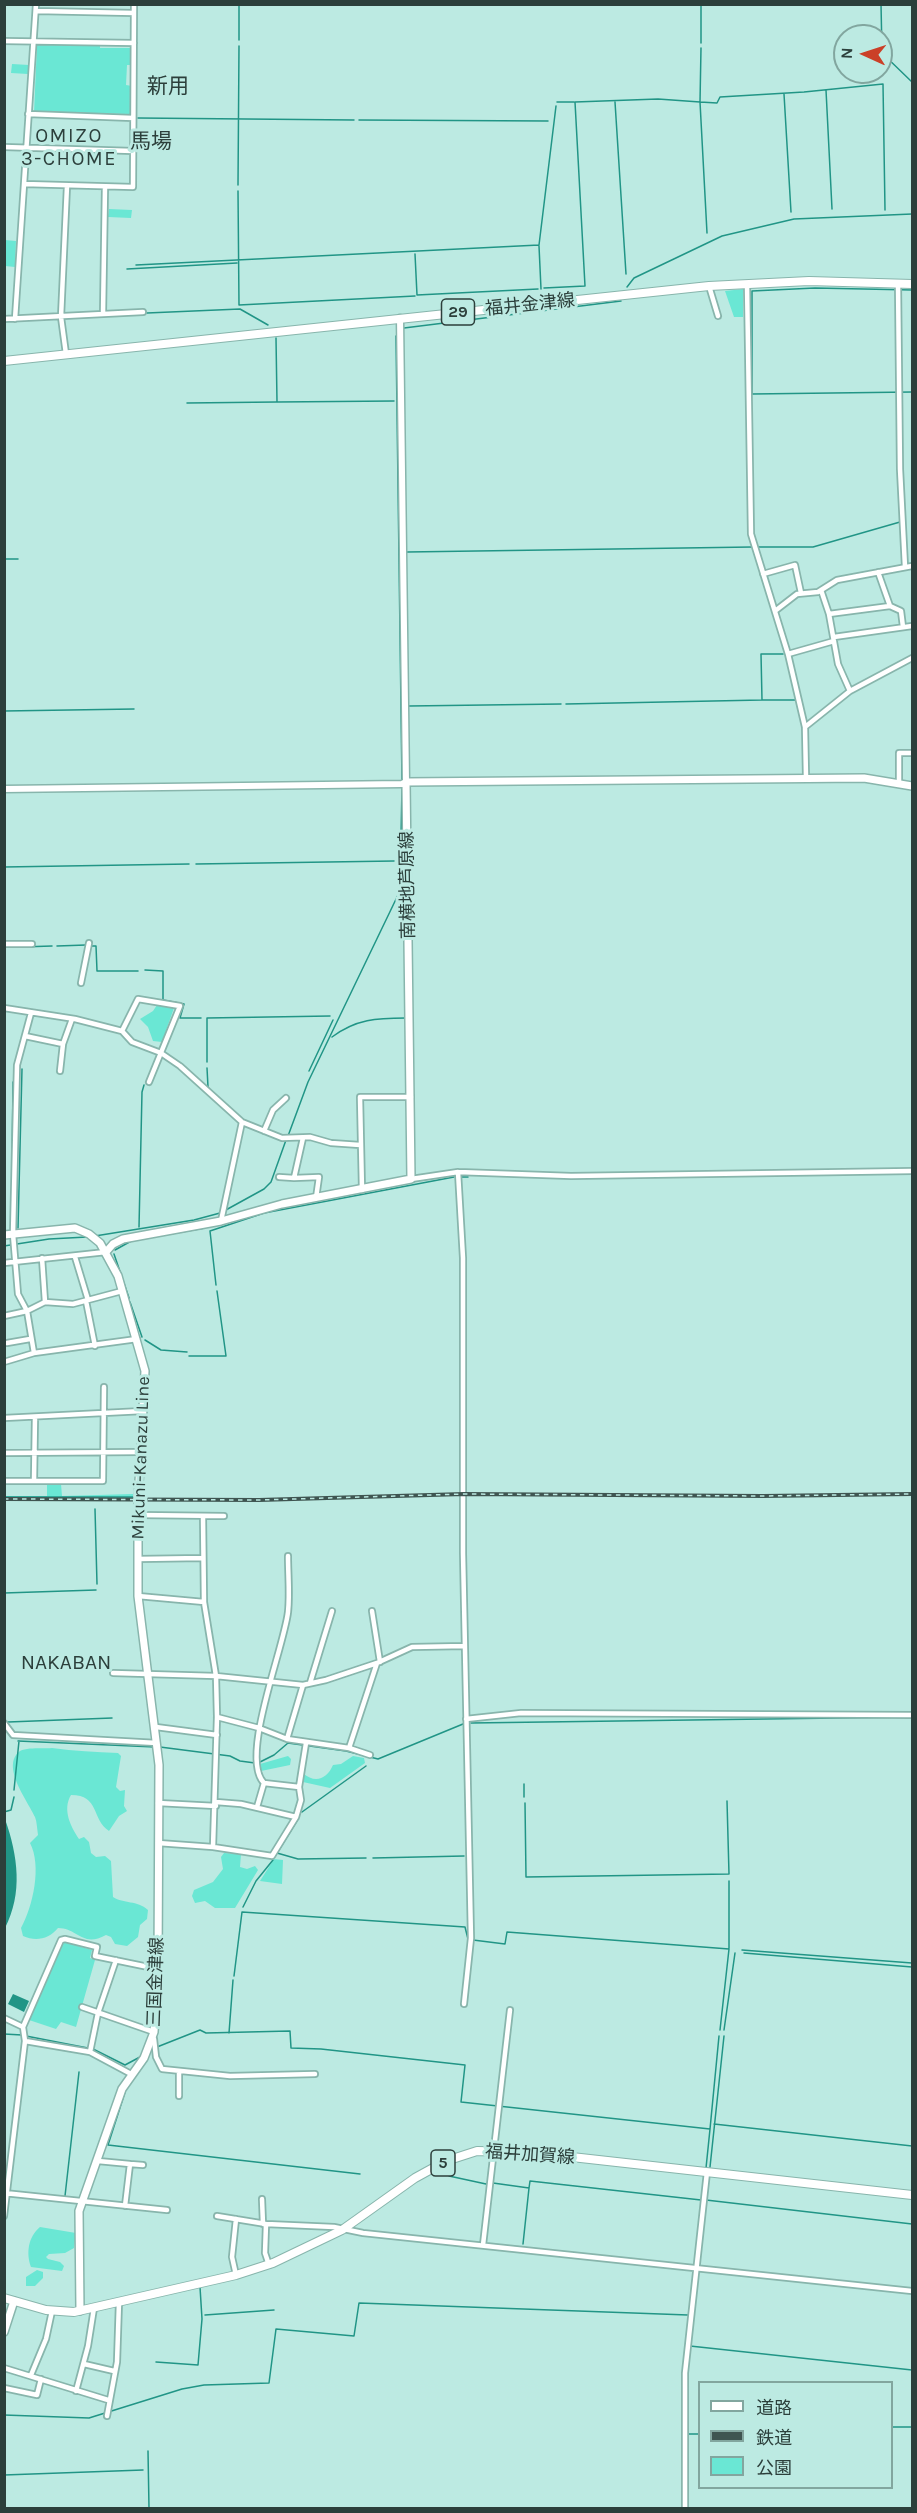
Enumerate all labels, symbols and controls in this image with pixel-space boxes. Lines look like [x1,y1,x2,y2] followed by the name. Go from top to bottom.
[833,24,893,84] north arrow
[837,47,856,59] text: N
[147,74,189,100] district label: 新用
[21,124,117,171] district label: OMIZO 3-CHOME
[130,129,172,155] district label: 馬場
[484,290,576,320] street label: 福井金津線
[442,299,474,325] road number: 29
[396,831,420,939] street label: 南横地芦原線
[127,1376,155,1540] street label: Mikuni-Kanazu Line
[15,1650,117,1676] district label: NAKABAN
[144,1937,168,2027] street label: 三国金津線
[484,2141,576,2169] street label: 福井加賀線
[431,2150,455,2176] road number: 5
[698,2381,893,2489] legend
[756,2397,792,2419] text: 道路
[756,2427,792,2449] text: 鉄道
[756,2457,792,2479] text: 公園

